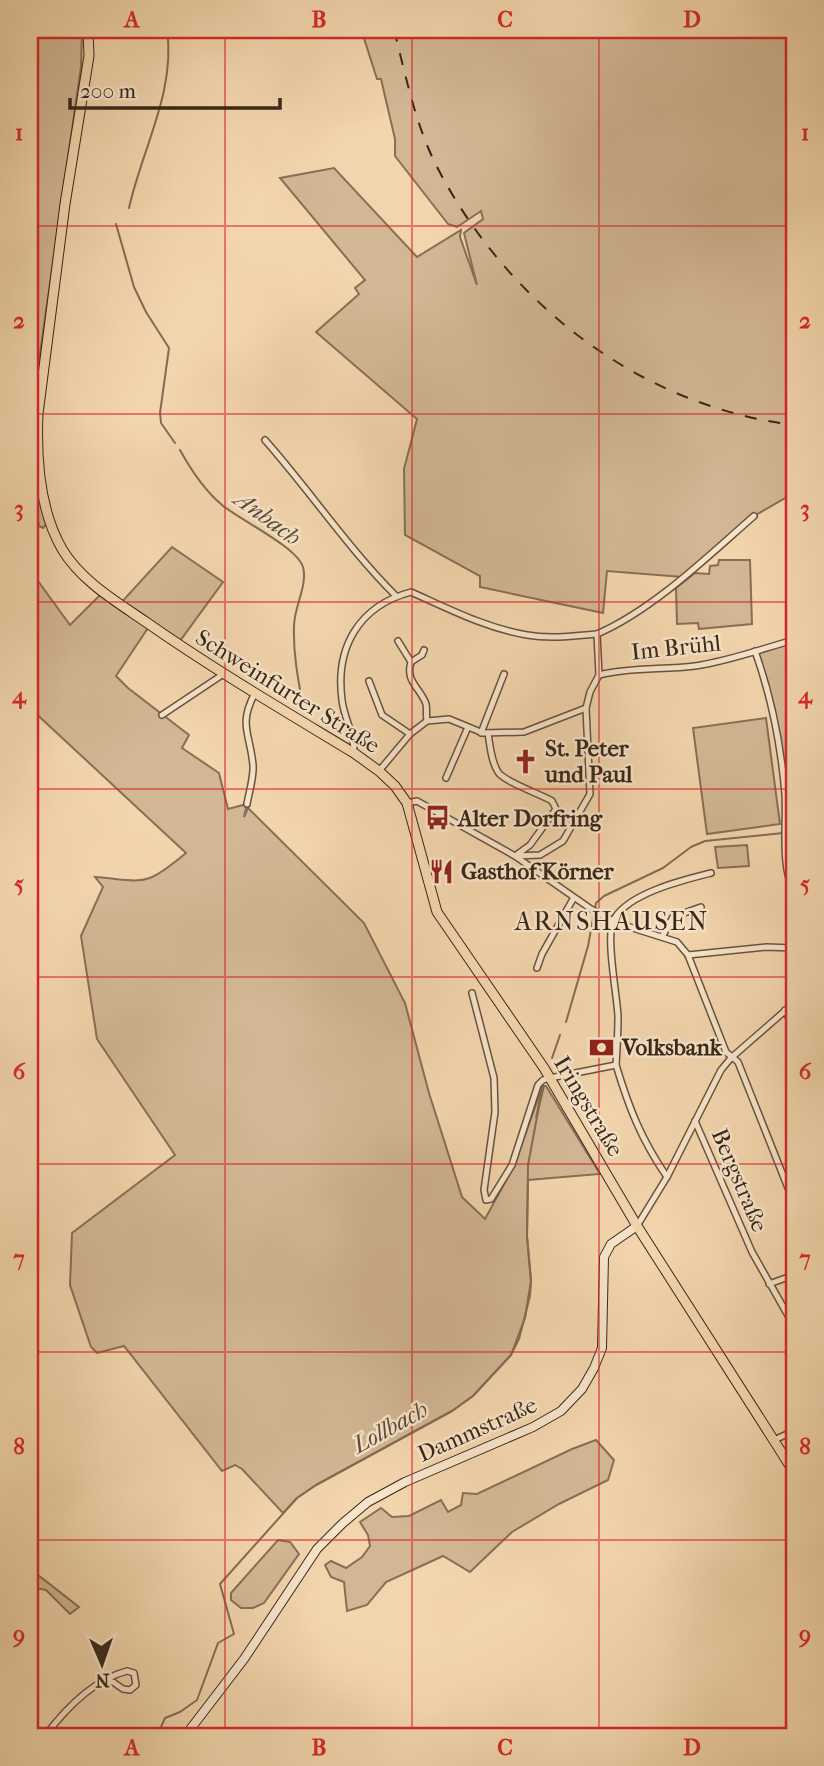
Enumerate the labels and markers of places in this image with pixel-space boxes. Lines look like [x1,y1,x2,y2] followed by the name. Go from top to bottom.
[544,735,633,788] place label: St. Peter und Paul
[511,747,539,775] church icon: St. Peter und Paul
[424,804,452,832] bus stop icon: Alter Dorfring
[456,805,603,832] place label: Alter Dorfring
[427,857,455,885] restaurant icon: Gasthof Körner
[461,858,615,885] place label: Gasthof Körner
[588,1033,616,1061] bank icon: Volksbank
[621,1034,723,1061] place label: Volksbank

